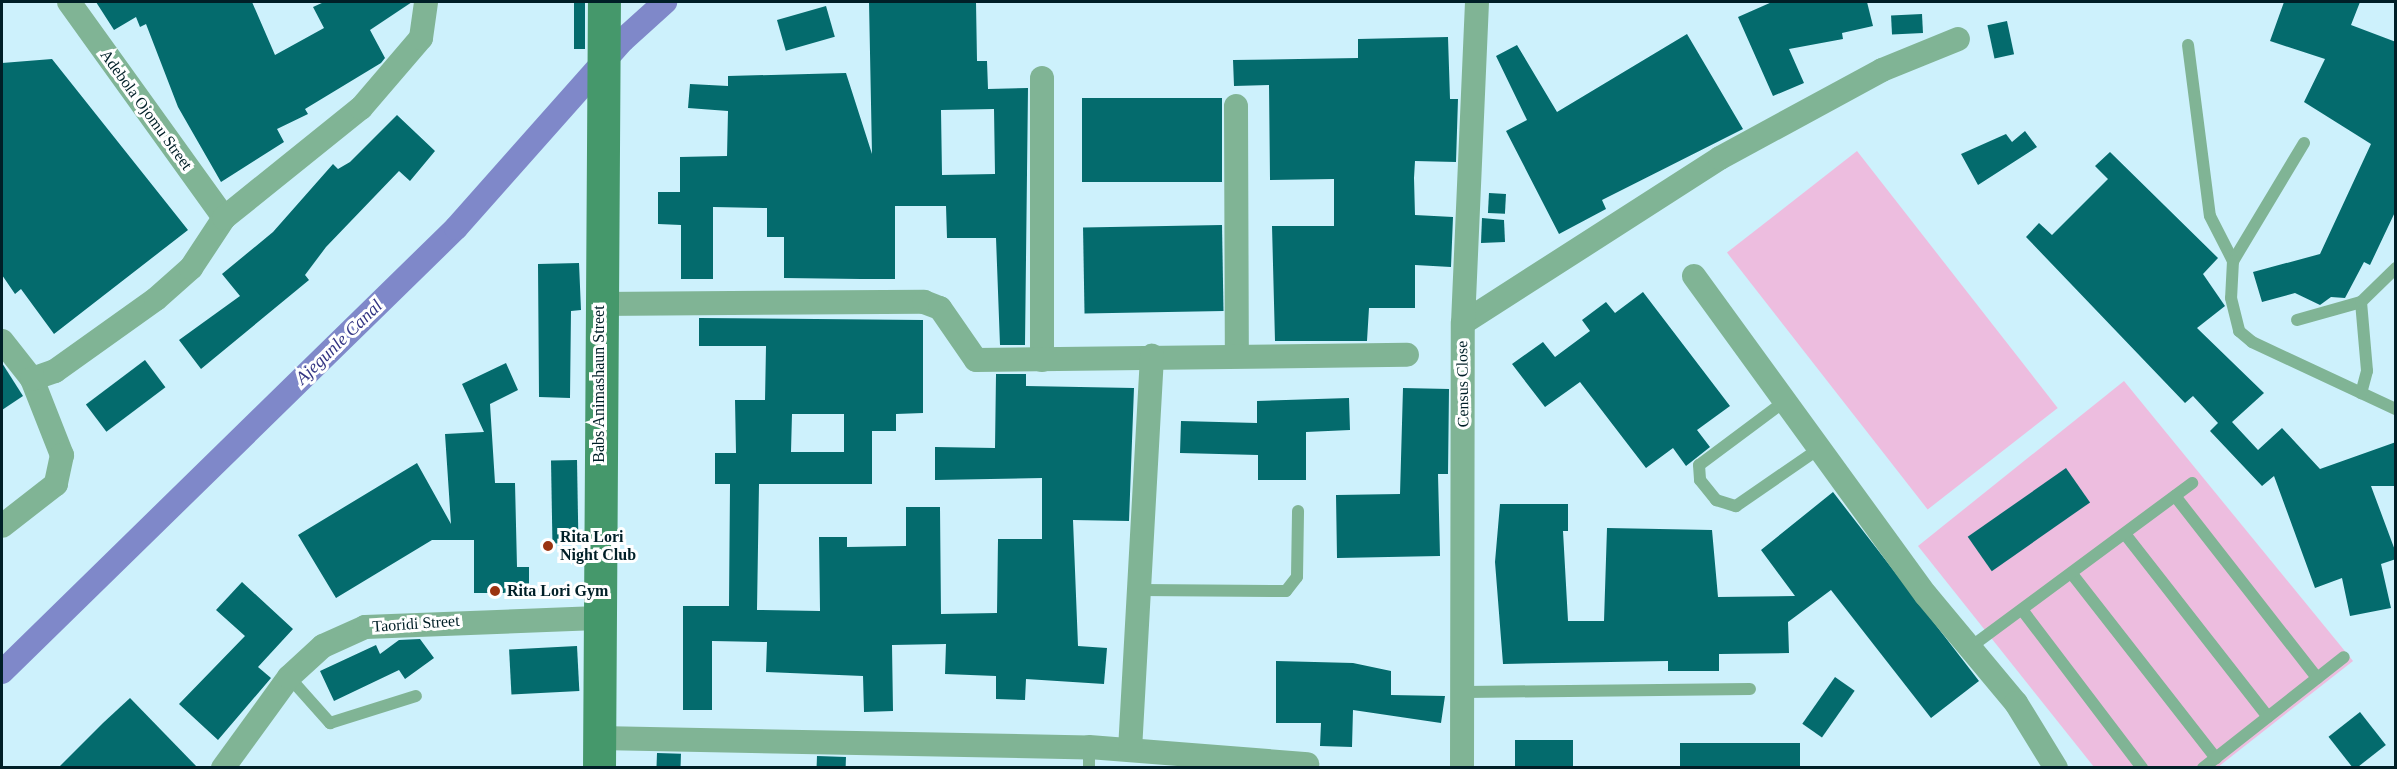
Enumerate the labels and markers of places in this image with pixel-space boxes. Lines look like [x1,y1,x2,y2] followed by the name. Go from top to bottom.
[560,527,636,565] place label: Rita Lori Night Club
[541,539,555,553] marker: Rita Lori Night Club
[507,581,608,601] place label: Rita Lori Gym
[488,584,502,598] marker: Rita Lori Gym

